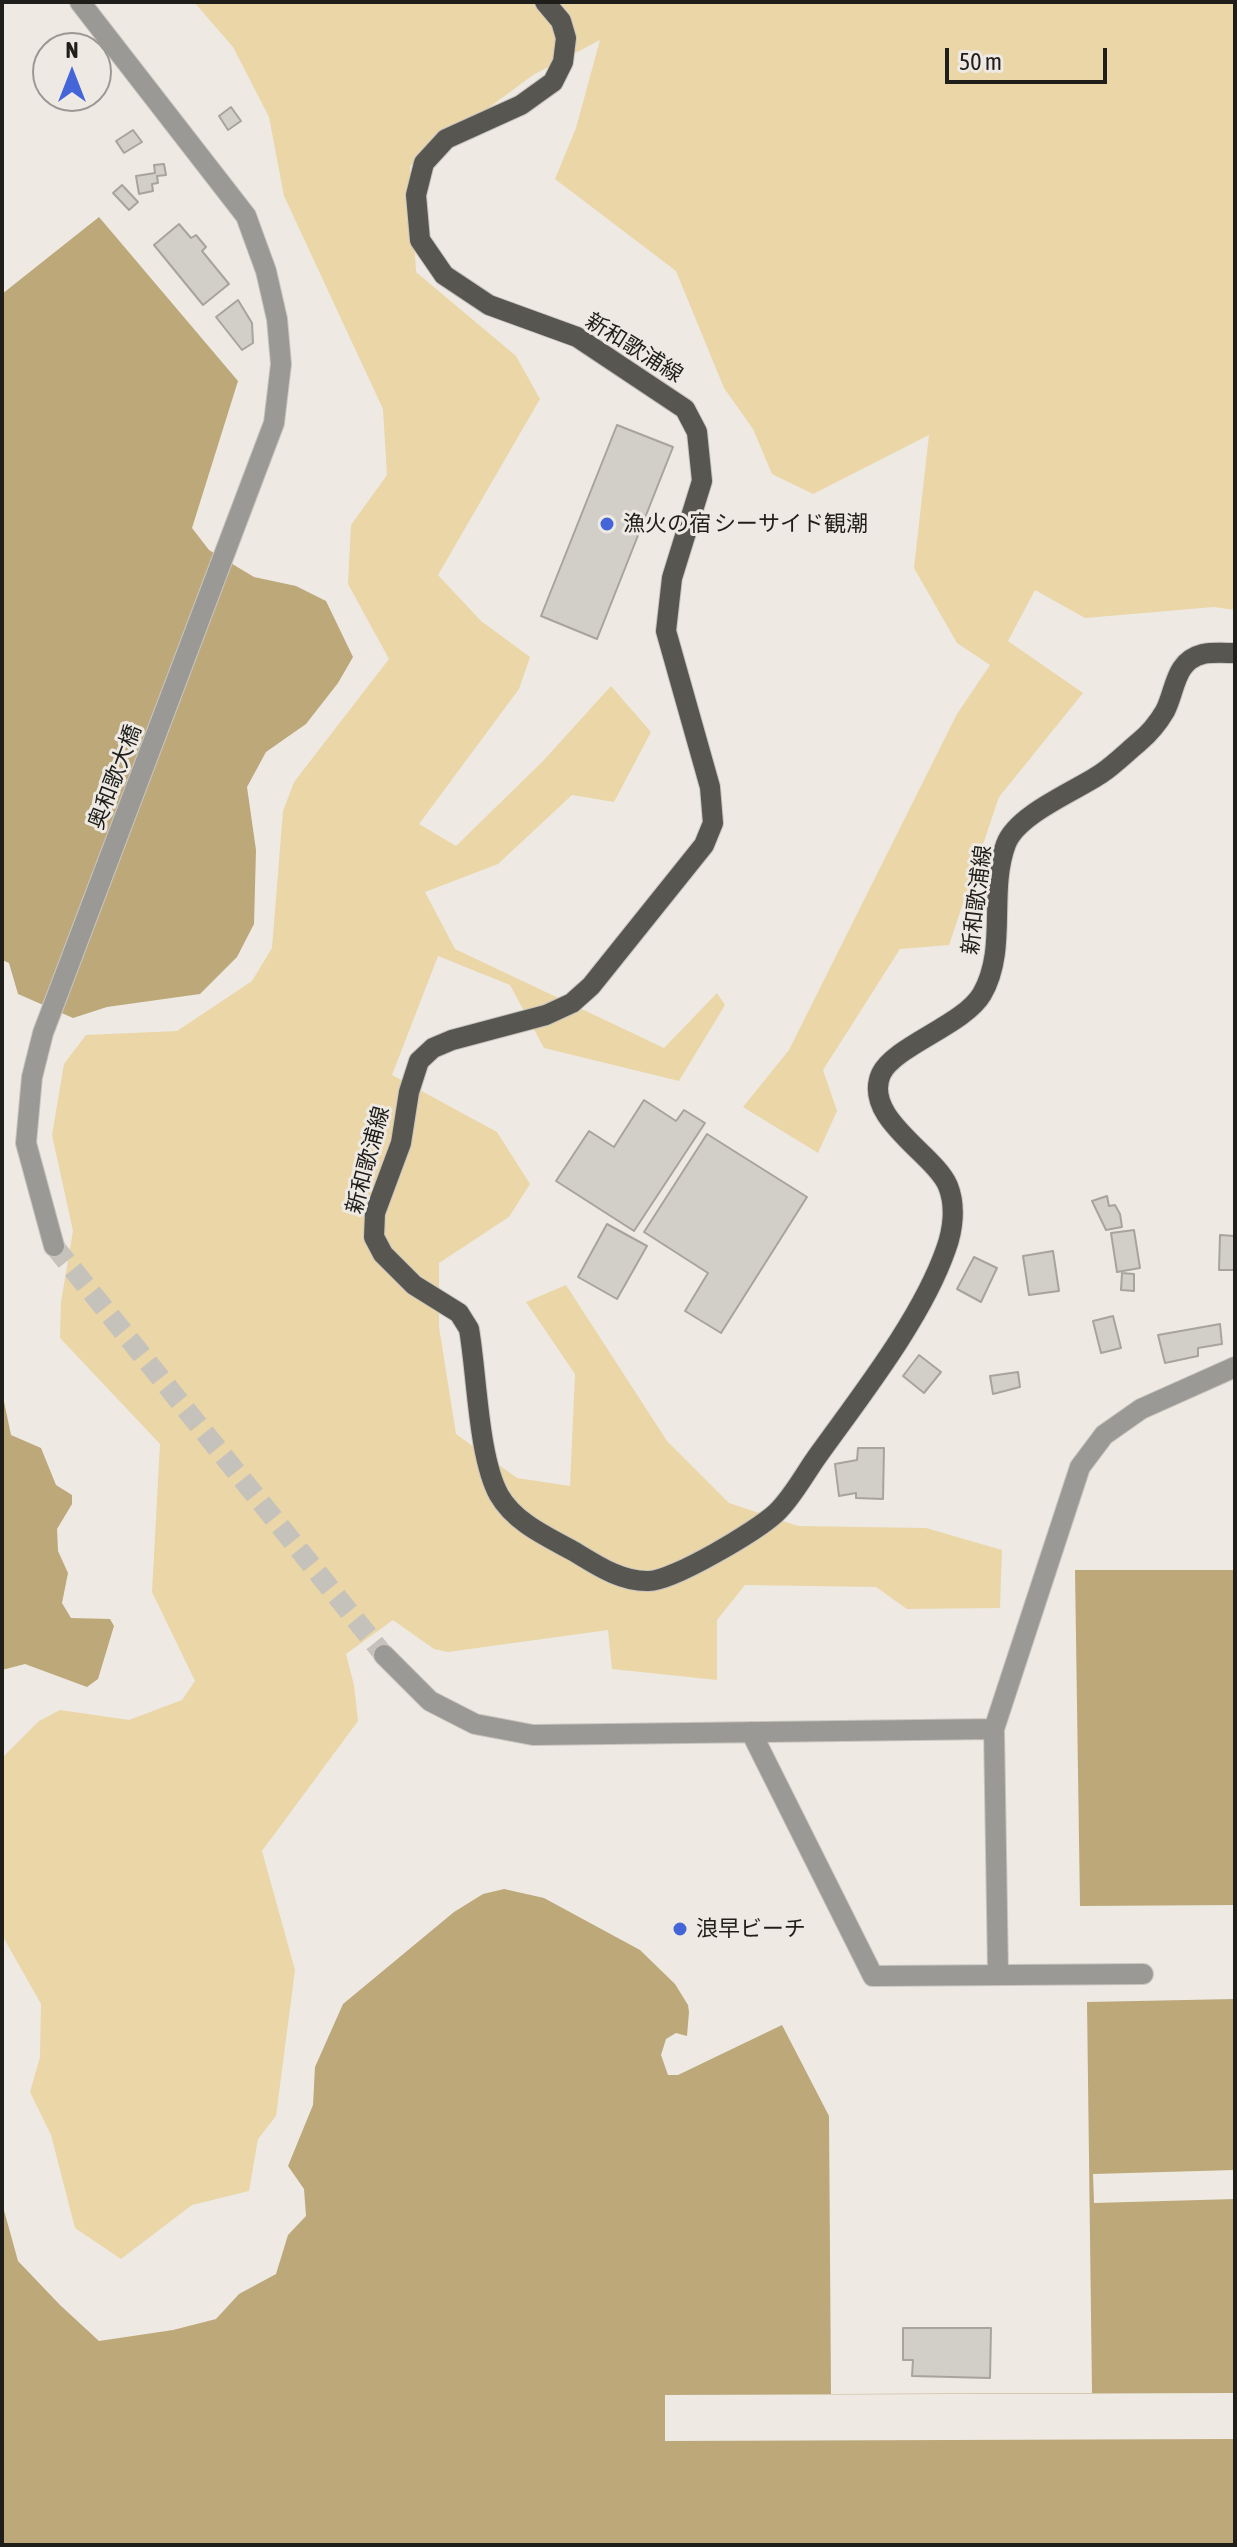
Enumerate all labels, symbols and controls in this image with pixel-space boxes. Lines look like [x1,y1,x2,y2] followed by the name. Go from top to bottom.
[32,32,112,112] north arrow
[949,32,1111,82] scale bar
[66,37,78,63] text: N
[959,48,1002,75] text: 50 m
[580,308,688,388] street label: 新和歌浦線
[623,511,868,537] place label: 漁火の宿 シーサイド観潮
[598,515,616,533] marker: 漁火の宿 シーサイド観潮
[83,721,147,833] street label: 奥和歌大橋
[957,844,997,956] street label: 新和歌浦線
[341,1103,395,1217] street label: 新和歌浦線
[696,1916,806,1942] place label: 浪早ビーチ
[671,1920,689,1938] marker: 浪早ビーチ

